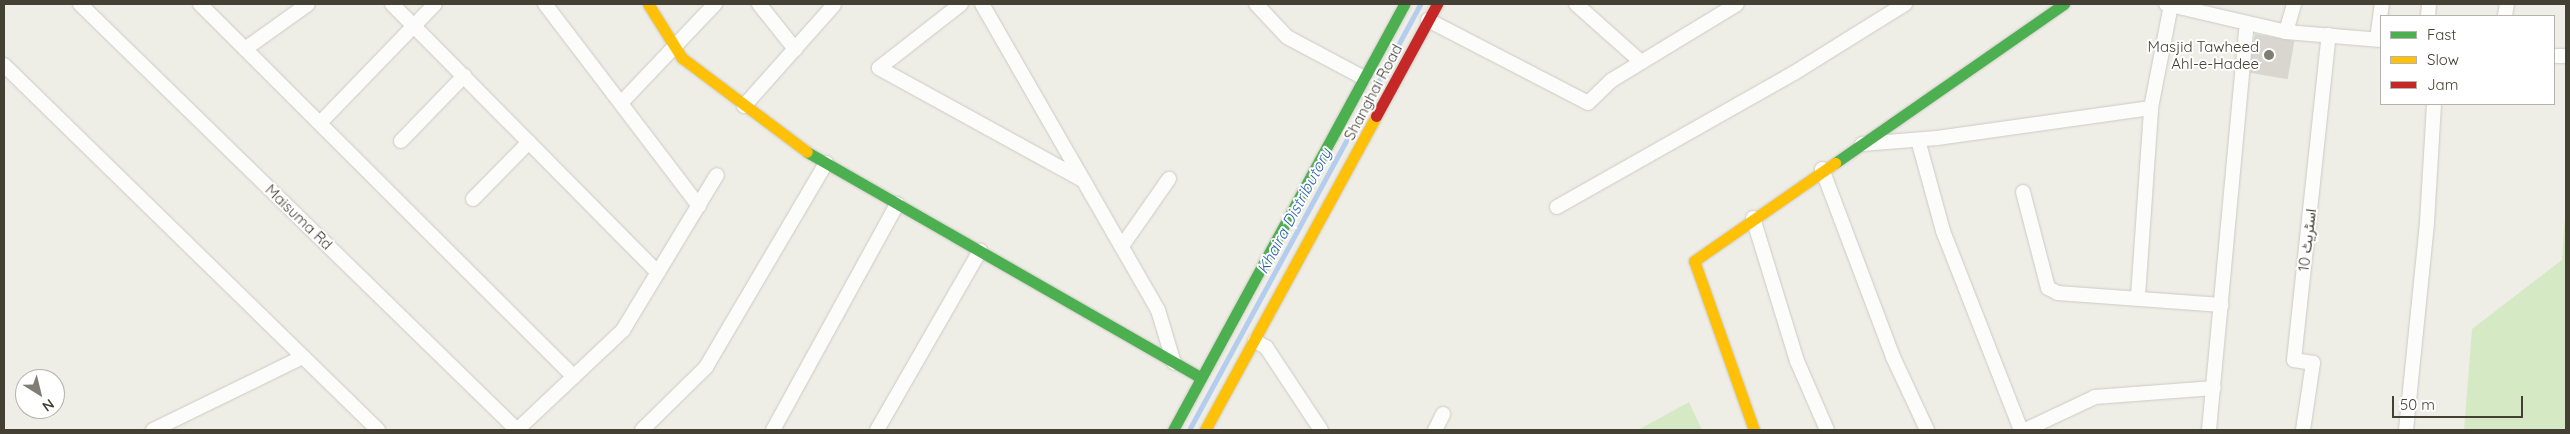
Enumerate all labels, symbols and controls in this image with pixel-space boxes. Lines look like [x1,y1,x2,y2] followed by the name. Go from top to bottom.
[2380,15,2555,105] legend
[2427,25,2456,44] text: Fast
[2148,37,2259,72] place label: Masjid Tawheed Ahl-e-Hadee
[1340,41,1406,143] street label: Shanghai Road
[2263,49,2275,61] marker: Masjid Tawheed Ahl-e-Hadee
[2427,50,2459,69] text: Slow
[2427,75,2458,94] text: Jam
[1253,145,1335,277] water label: Khaira Distributory
[262,181,336,253] street label: Maisuma Rd
[2294,207,2320,273] street label: اسٹریٹ 10
[15,369,65,419] north arrow
[2395,386,2526,418] scale bar
[39,395,58,416] text: N
[2400,395,2435,414] text: 50 m

